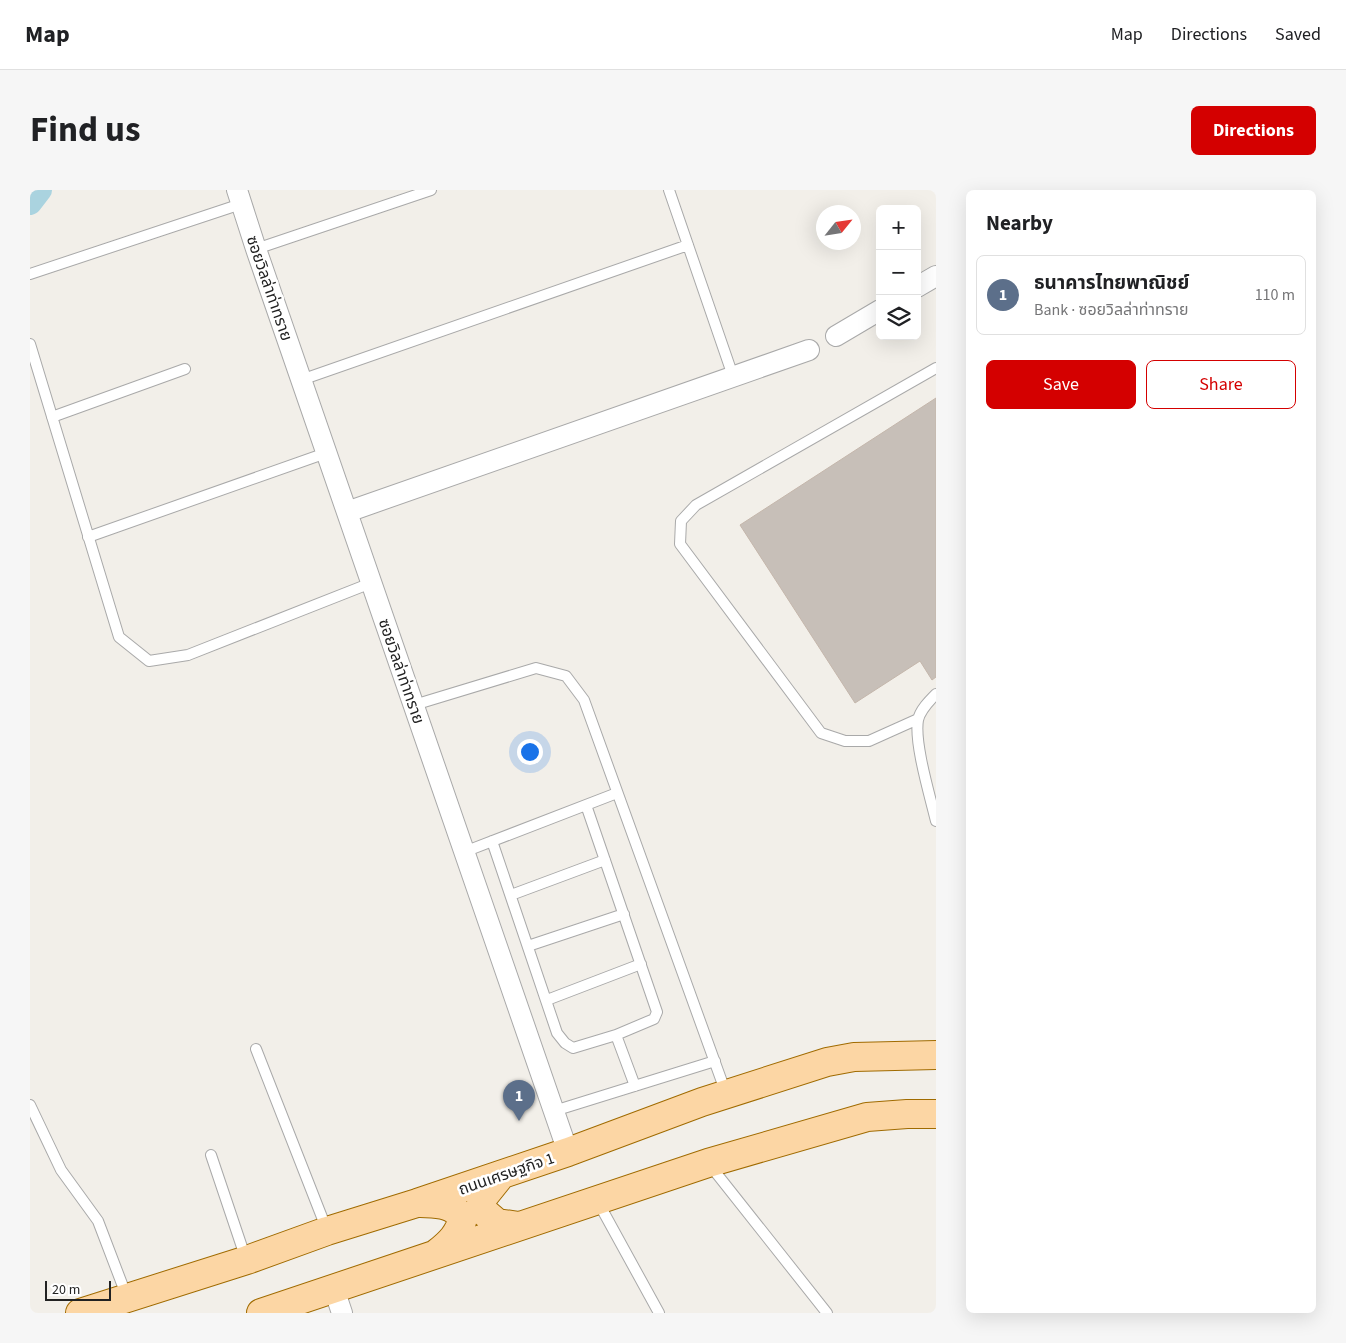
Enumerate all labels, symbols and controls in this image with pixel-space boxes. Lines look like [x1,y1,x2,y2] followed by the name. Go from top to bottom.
[25,17,70,52] text: Map
[1111,22,1143,47] text: Map
[1171,22,1247,47] text: Directions
[1275,22,1321,47] text: Saved
[30,105,140,155] text: Find us
[1191,106,1316,155] button: Directions
[816,205,861,250] north arrow
[876,205,921,340] map controls
[876,205,921,250] button: +
[986,208,1053,238] text: Nearby
[241,233,297,344] street label: ซอยวิลล่าท่าทราย
[876,250,921,295] button: −
[1034,270,1189,297] text: ธนาคารไทยพาณิชย์
[999,284,1007,306] text: 1
[1255,284,1295,306] text: 110 m
[876,295,921,340] button: layers
[1034,299,1189,321] text: Bank · ซอยวิลล่าท่าทราย
[986,360,1136,409] button: Save
[1146,360,1296,409] button: Share
[373,616,429,727] street label: ซอยวิลล่าท่าทราย
[517,739,543,765] your location
[503,1080,535,1121] pin: 1
[456,1147,557,1201] street label: ถนนเศรษฐกิจ 1
[45,1278,111,1301] scale bar
[52,1280,80,1300] text: 20 m

